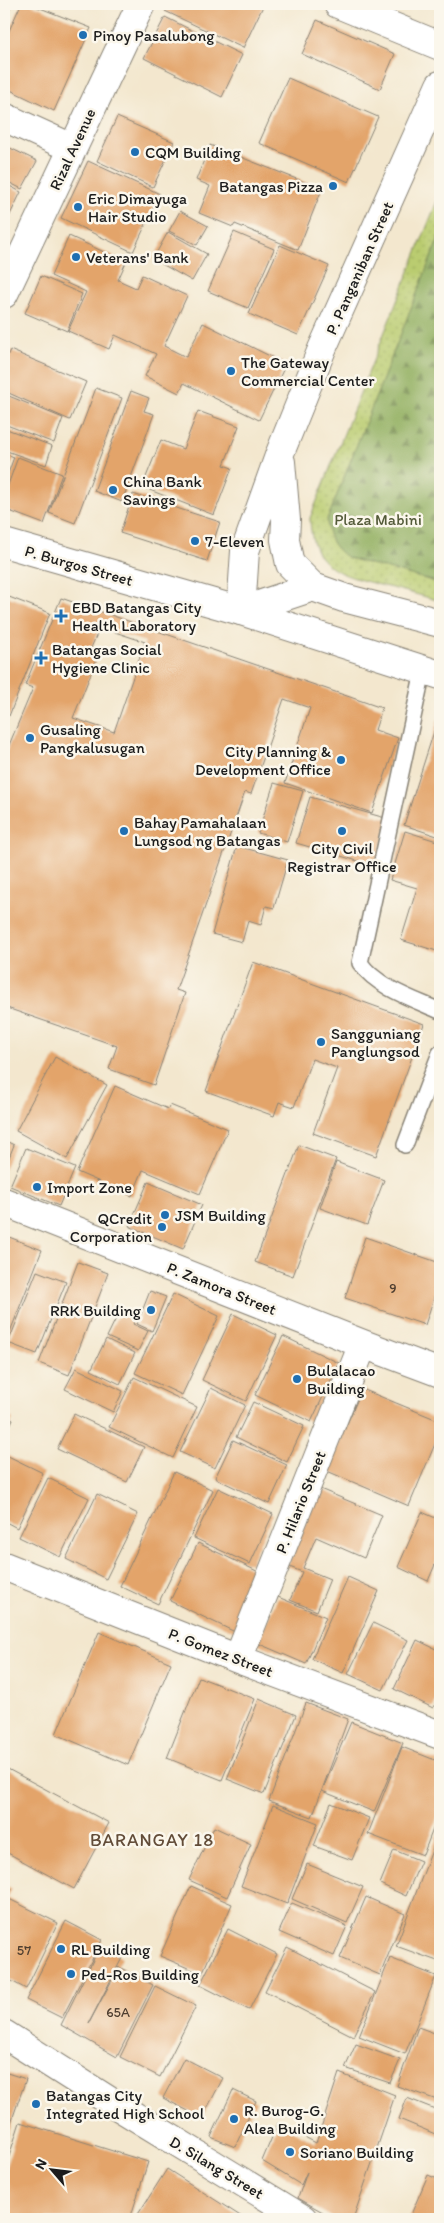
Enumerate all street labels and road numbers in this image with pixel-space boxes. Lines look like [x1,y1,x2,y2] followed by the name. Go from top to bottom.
[45,105,100,193] street label: Rizal Avenue
[322,199,397,338] street label: P. Panganiban Street
[23,541,135,590] street label: P. Burgos Street
[164,1258,279,1319] street label: P. Zamora Street
[271,1448,330,1556] street label: P. Hilario Street
[166,1624,276,1681] street label: P. Gomez Street
[166,2132,267,2203] street label: D. Silang Street

